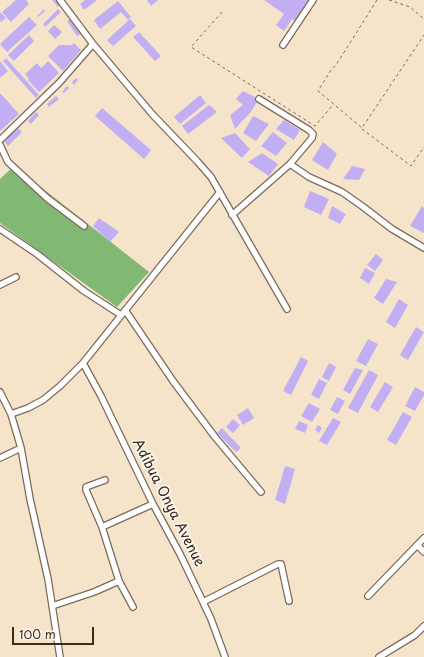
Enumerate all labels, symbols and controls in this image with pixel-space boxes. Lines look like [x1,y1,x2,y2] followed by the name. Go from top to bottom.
[128,436,208,570] street label: Adibua Onya Avenue
[14,619,96,645] scale bar
[19,625,56,643] text: 100 m

